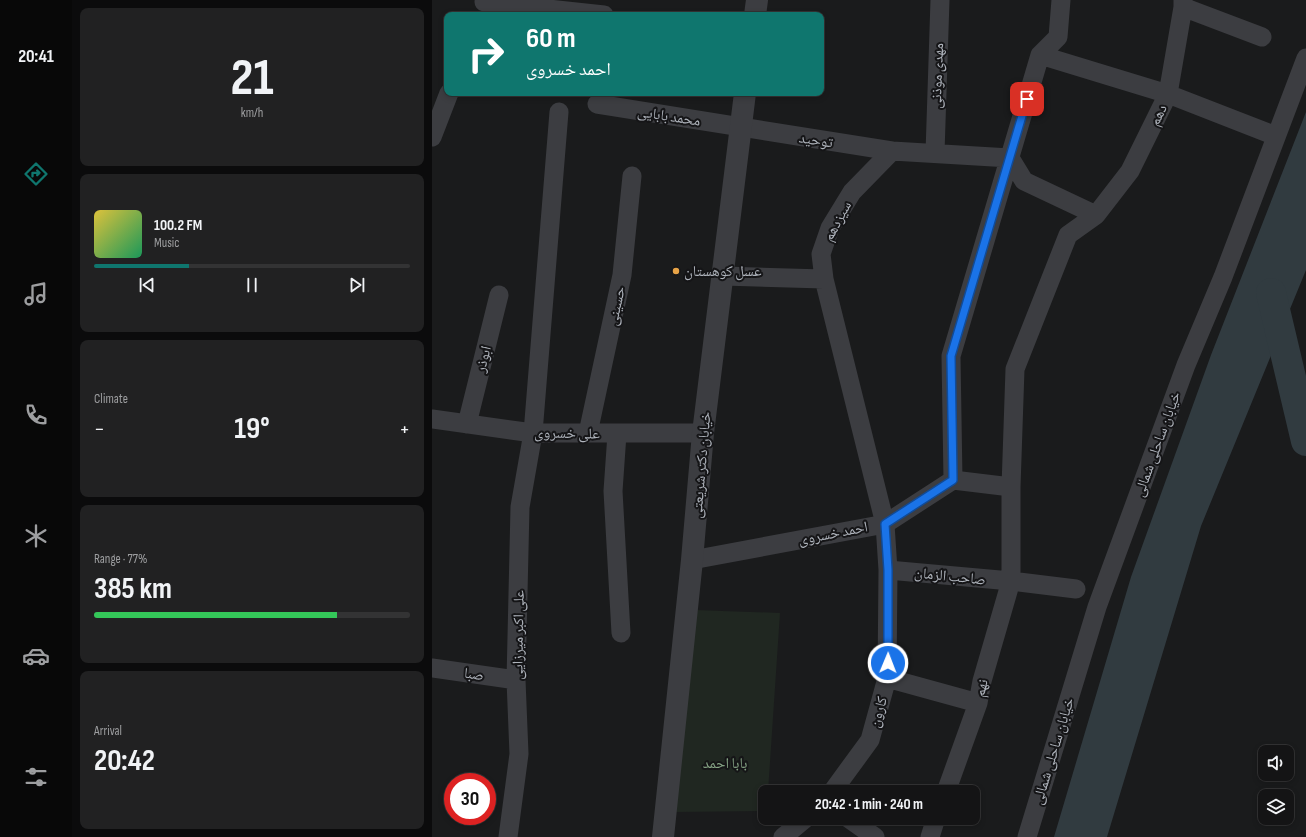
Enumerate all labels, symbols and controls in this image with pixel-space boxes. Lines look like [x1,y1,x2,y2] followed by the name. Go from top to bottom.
[526,22,575,55] text: 60 m
[460,28,512,80] icon: right
[927,43,948,109] street label: مهدی موذنی
[18,46,54,67] text: 20:41
[230,47,274,110] text: 21
[526,59,611,80] text: احمد خسروی
[1010,82,1044,116] pin
[1016,88,1038,110] icon: arrive
[1145,101,1172,129] street label: دهم
[636,102,702,131] street label: محمد بابایی
[241,105,263,121] text: km/h
[798,128,835,153] street label: توحید
[22,160,50,188] icon: directions
[819,198,856,245] street label: سیزدهم
[154,216,202,235] text: 100.2 FM
[154,235,179,251] text: Music
[684,262,762,281] place label: عسل کوهستان
[671,266,681,276] marker: عسل کوهستان
[136,274,158,296] icon: previous
[241,274,263,296] icon: pause
[346,274,368,296] icon: next
[22,280,50,308] icon: music
[603,284,630,327] street label: حسینی
[471,344,496,375] street label: ابوذر
[1130,388,1185,499] street label: خیابان ساحلی شمالی
[94,391,128,407] text: Climate
[22,401,50,429] icon: phone
[687,410,716,519] street label: خیابان دکتر شریعتی
[234,411,270,447] text: 19°
[94,416,105,443] text: −
[399,416,410,443] text: +
[534,423,600,444] street label: علی خسروی
[797,517,870,550] street label: احمد خسروی
[22,522,50,550] icon: climate
[94,551,147,567] text: Range · 77%
[913,563,987,590] street label: صاحب الزمان
[94,571,172,607] text: 385 km
[508,590,529,680] street label: علی اکبر میرزایی
[22,642,50,670] icon: car
[867,642,909,684] position arrow
[463,664,485,685] street label: صبا
[970,677,993,699] street label: نهم
[865,694,892,730] street label: کارون
[1028,695,1079,807] street label: خیابان ساحلی شمالی
[94,723,122,739] text: Arrival
[94,743,155,779] text: 20:42
[1258,745,1294,825] map controls
[1258,745,1294,781] button: sound
[703,754,747,773] park label: بابا احمد
[22,763,50,791] icon: filters
[444,773,496,825] speed limit sign: 30
[1258,789,1294,825] button: layers
[815,795,923,814] text: 20:42 · 1 min · 240 m

